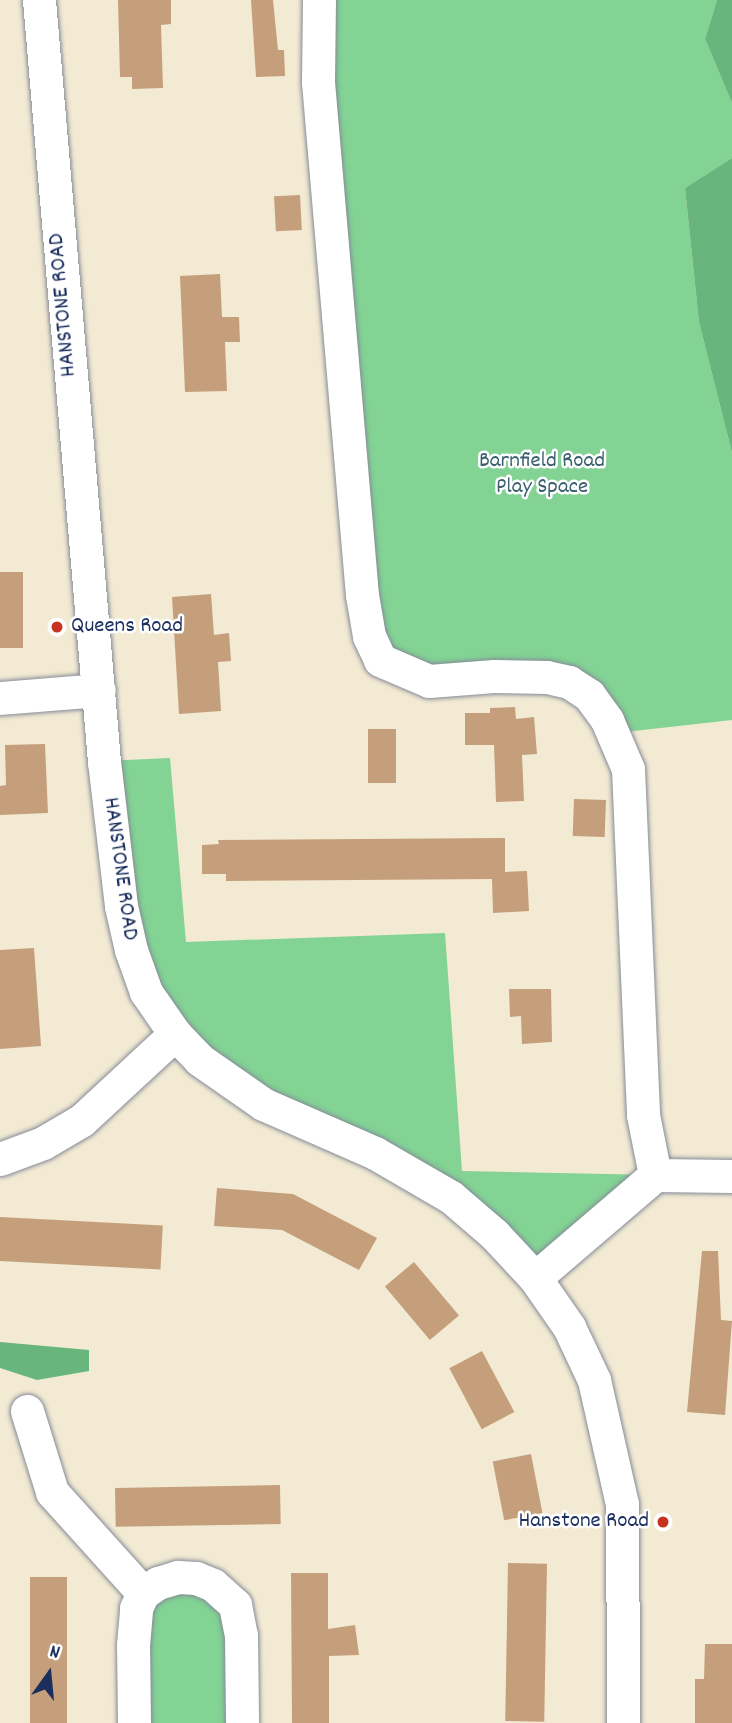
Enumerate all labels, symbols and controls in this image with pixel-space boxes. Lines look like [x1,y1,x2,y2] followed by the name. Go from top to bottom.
[44,232,84,378] street label: HANSTONE ROAD
[479,448,605,502] park label: Barnfield Road Play Space
[71,613,183,641] place label: Queens Road
[49,619,65,635] marker: Queens Road
[95,796,143,942] street label: HANSTONE ROAD
[518,1508,649,1536] place label: Hanstone Road
[655,1514,671,1530] marker: Hanstone Road
[14,1639,84,1709] north arrow
[47,1639,63,1667] text: N

